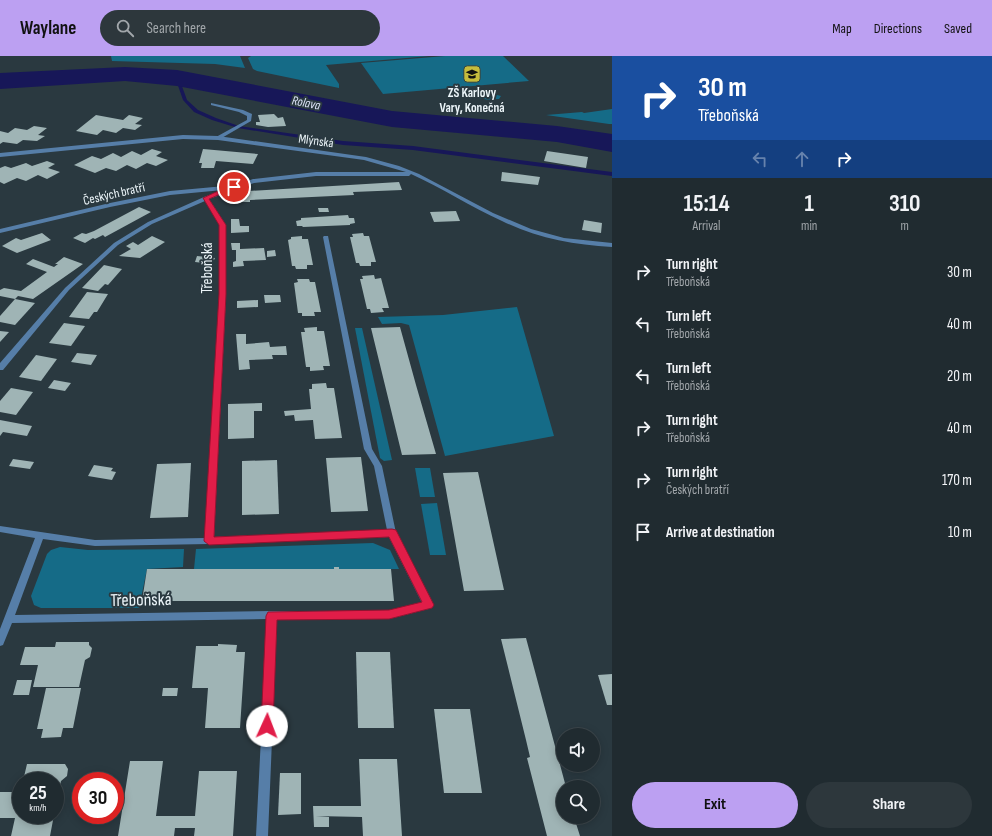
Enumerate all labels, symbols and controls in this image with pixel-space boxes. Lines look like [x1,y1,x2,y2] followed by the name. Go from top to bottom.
[100,10,380,46] search box
[20,17,76,40] text: Waylane
[114,17,136,39] icon: search
[146,19,206,38] text: Search here
[832,20,852,37] text: Map
[874,20,922,37] text: Directions
[944,20,972,37] text: Saved
[462,64,482,84] school or university icon: ZŠ Karlovy Vary, Konečná
[698,71,747,104] text: 30 m
[632,72,684,124] icon: right
[440,85,505,116] place label: ZŠ Karlovy Vary, Konečná
[290,92,322,114] water label: Rolava
[698,105,759,126] text: Třeboňská
[297,131,335,151] street label: Mlýnská
[749,148,771,170] icon: left
[791,148,813,170] icon: ahead
[833,148,855,170] icon: right
[217,170,251,204] pin
[223,176,245,198] icon: arrive
[81,178,147,209] street label: Českých bratří
[683,189,730,218] text: 15:14
[805,189,814,218] text: 1
[889,189,921,218] text: 310
[693,218,721,234] text: Arrival
[801,218,817,234] text: min
[901,218,909,234] text: m
[198,242,217,293] street label: Třeboňská
[666,255,718,274] text: Turn right
[632,261,654,283] icon: right
[947,263,972,282] text: 30 m
[666,274,710,290] text: Třeboňská
[666,307,711,326] text: Turn left
[632,313,654,335] icon: left
[947,315,972,334] text: 40 m
[666,326,710,342] text: Třeboňská
[666,359,711,378] text: Turn left
[632,365,654,387] icon: left
[947,367,972,386] text: 20 m
[666,378,710,394] text: Třeboňská
[666,411,718,430] text: Turn right
[632,417,654,439] icon: right
[947,419,972,438] text: 40 m
[666,430,710,446] text: Třeboňská
[666,463,718,482] text: Turn right
[632,469,654,491] icon: right
[942,471,972,490] text: 170 m
[666,482,729,498] text: Českých bratří
[632,521,654,543] icon: arrive
[666,523,775,542] text: Arrive at destination
[948,523,972,542] text: 10 m
[110,589,172,611] street label: Třeboňská
[246,705,288,747] position arrow
[556,728,600,824] map controls
[556,728,600,772] button: sound
[72,772,124,824] speed limit sign: 30
[556,780,600,824] button: search
[29,781,47,805] text: 25
[632,782,798,828] button: Exit
[806,782,972,828] button: Share
[29,802,47,814] text: km/h

